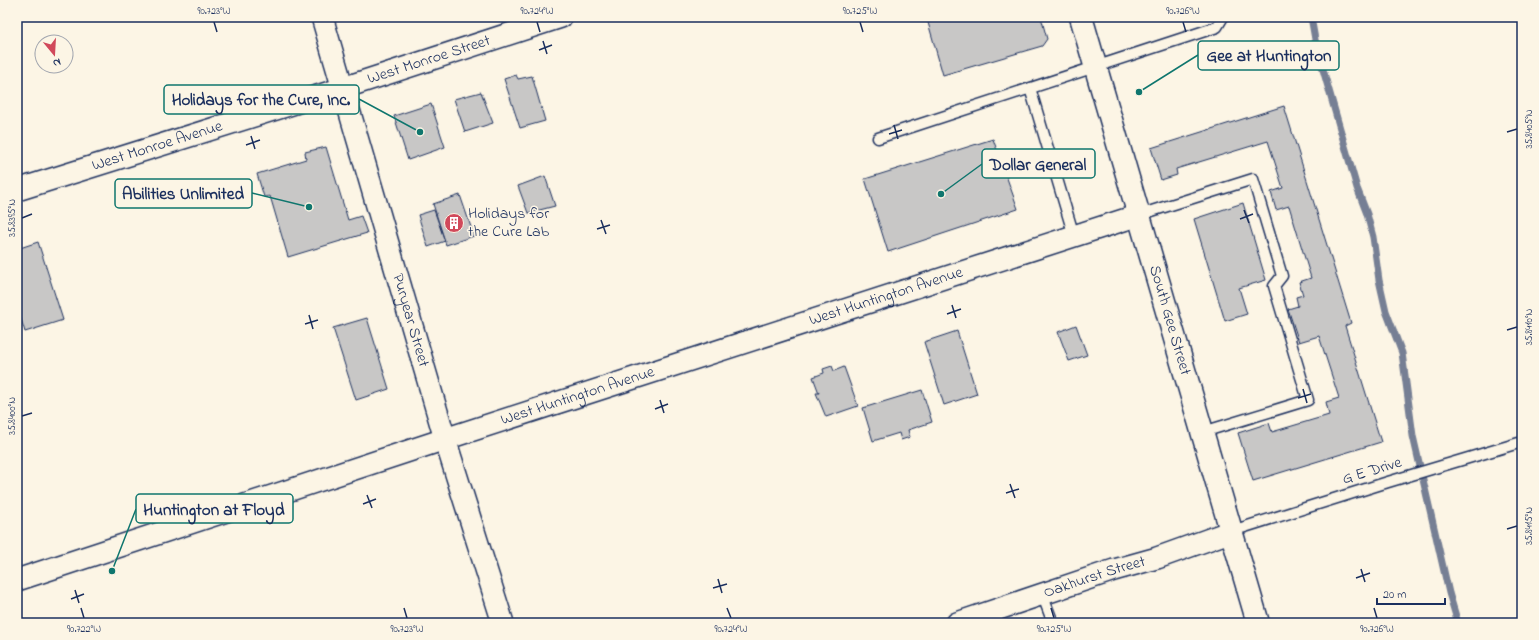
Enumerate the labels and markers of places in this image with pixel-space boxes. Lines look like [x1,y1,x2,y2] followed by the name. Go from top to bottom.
[1198,41,1339,70] callout: Gee at Huntington
[164,85,359,114] callout: Holidays for the Cure, Inc.
[982,149,1095,178] callout: Dollar General
[115,179,252,208] callout: Abilities Unlimited
[468,202,550,244] place label: Holidays for the Cure Lab
[443,212,465,234] building icon: Holidays for the Cure Lab
[136,494,293,523] callout: Huntington at Floyd

